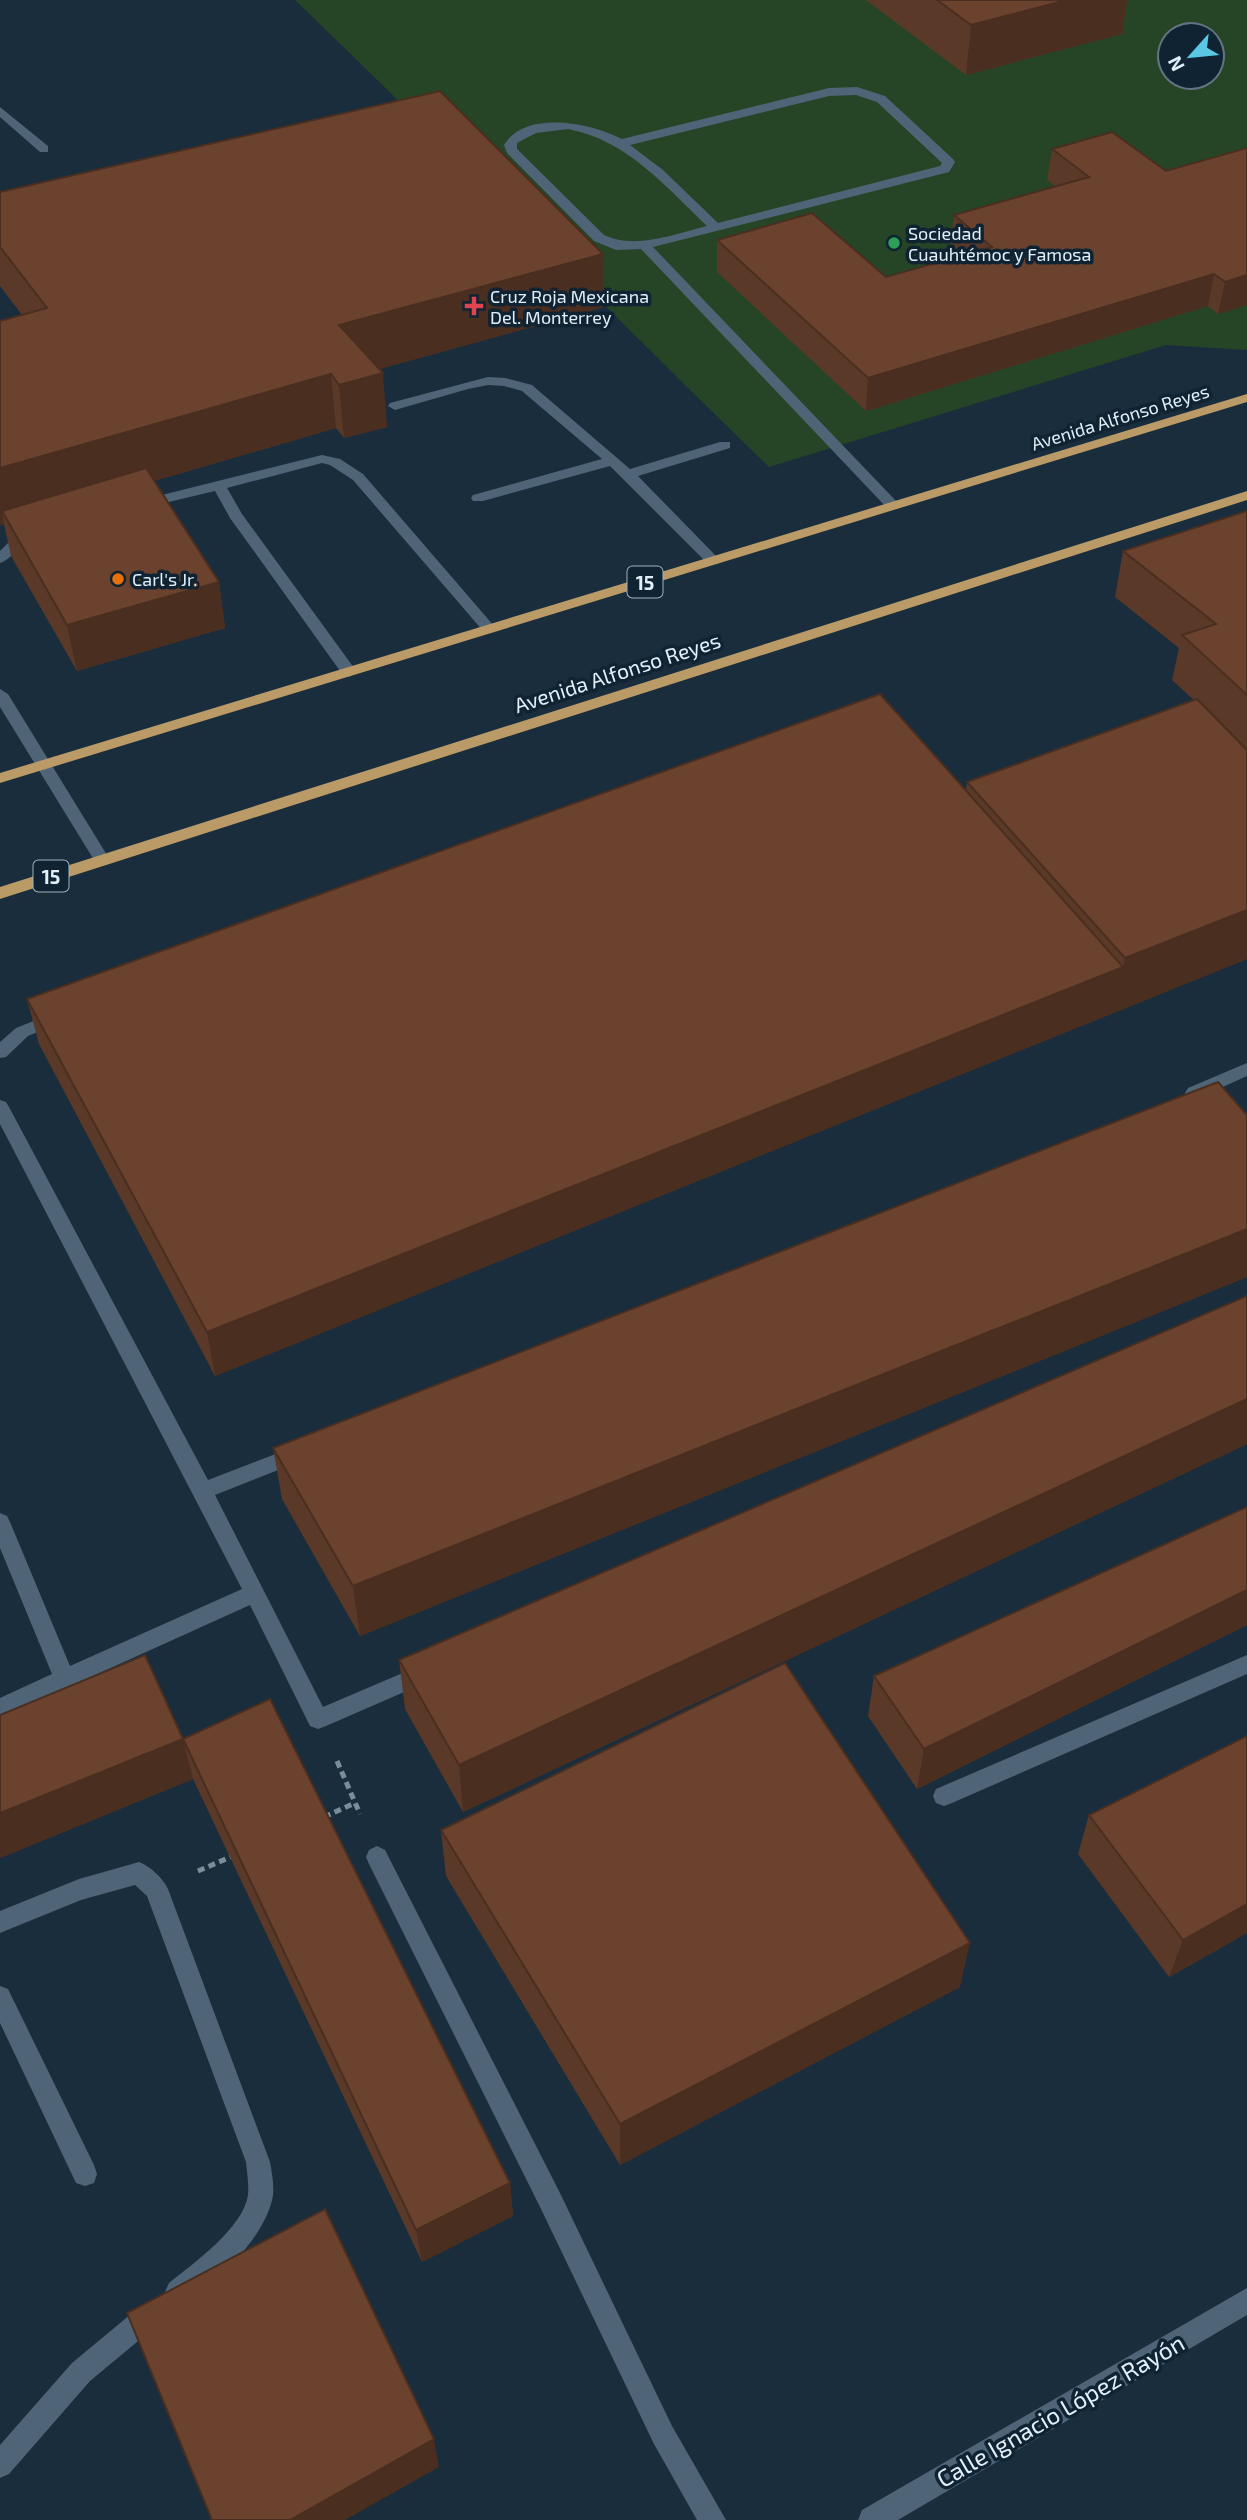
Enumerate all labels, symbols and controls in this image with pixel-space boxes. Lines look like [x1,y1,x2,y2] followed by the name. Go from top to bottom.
[1156,21,1226,91] north arrow
[1162,53,1189,75] text: N
[908,222,1091,265] place label: Sociedad Cuauhtémoc y Famosa
[886,235,902,251] marker: Sociedad Cuauhtémoc y Famosa
[490,285,649,328] place label: Cruz Roja Mexicana Del. Monterrey
[464,296,484,316] marker: Cruz Roja Mexicana Del. Monterrey
[1028,379,1212,455] street label: Avenida Alfonso Reyes
[628,566,662,597] road number: 15
[132,568,197,590] place label: Carl's Jr.
[110,571,126,587] marker: Carl's Jr.
[511,627,723,717] street label: Avenida Alfonso Reyes
[34,860,68,891] road number: 15
[931,2327,1189,2493] street label: Calle Ignacio López Rayón

